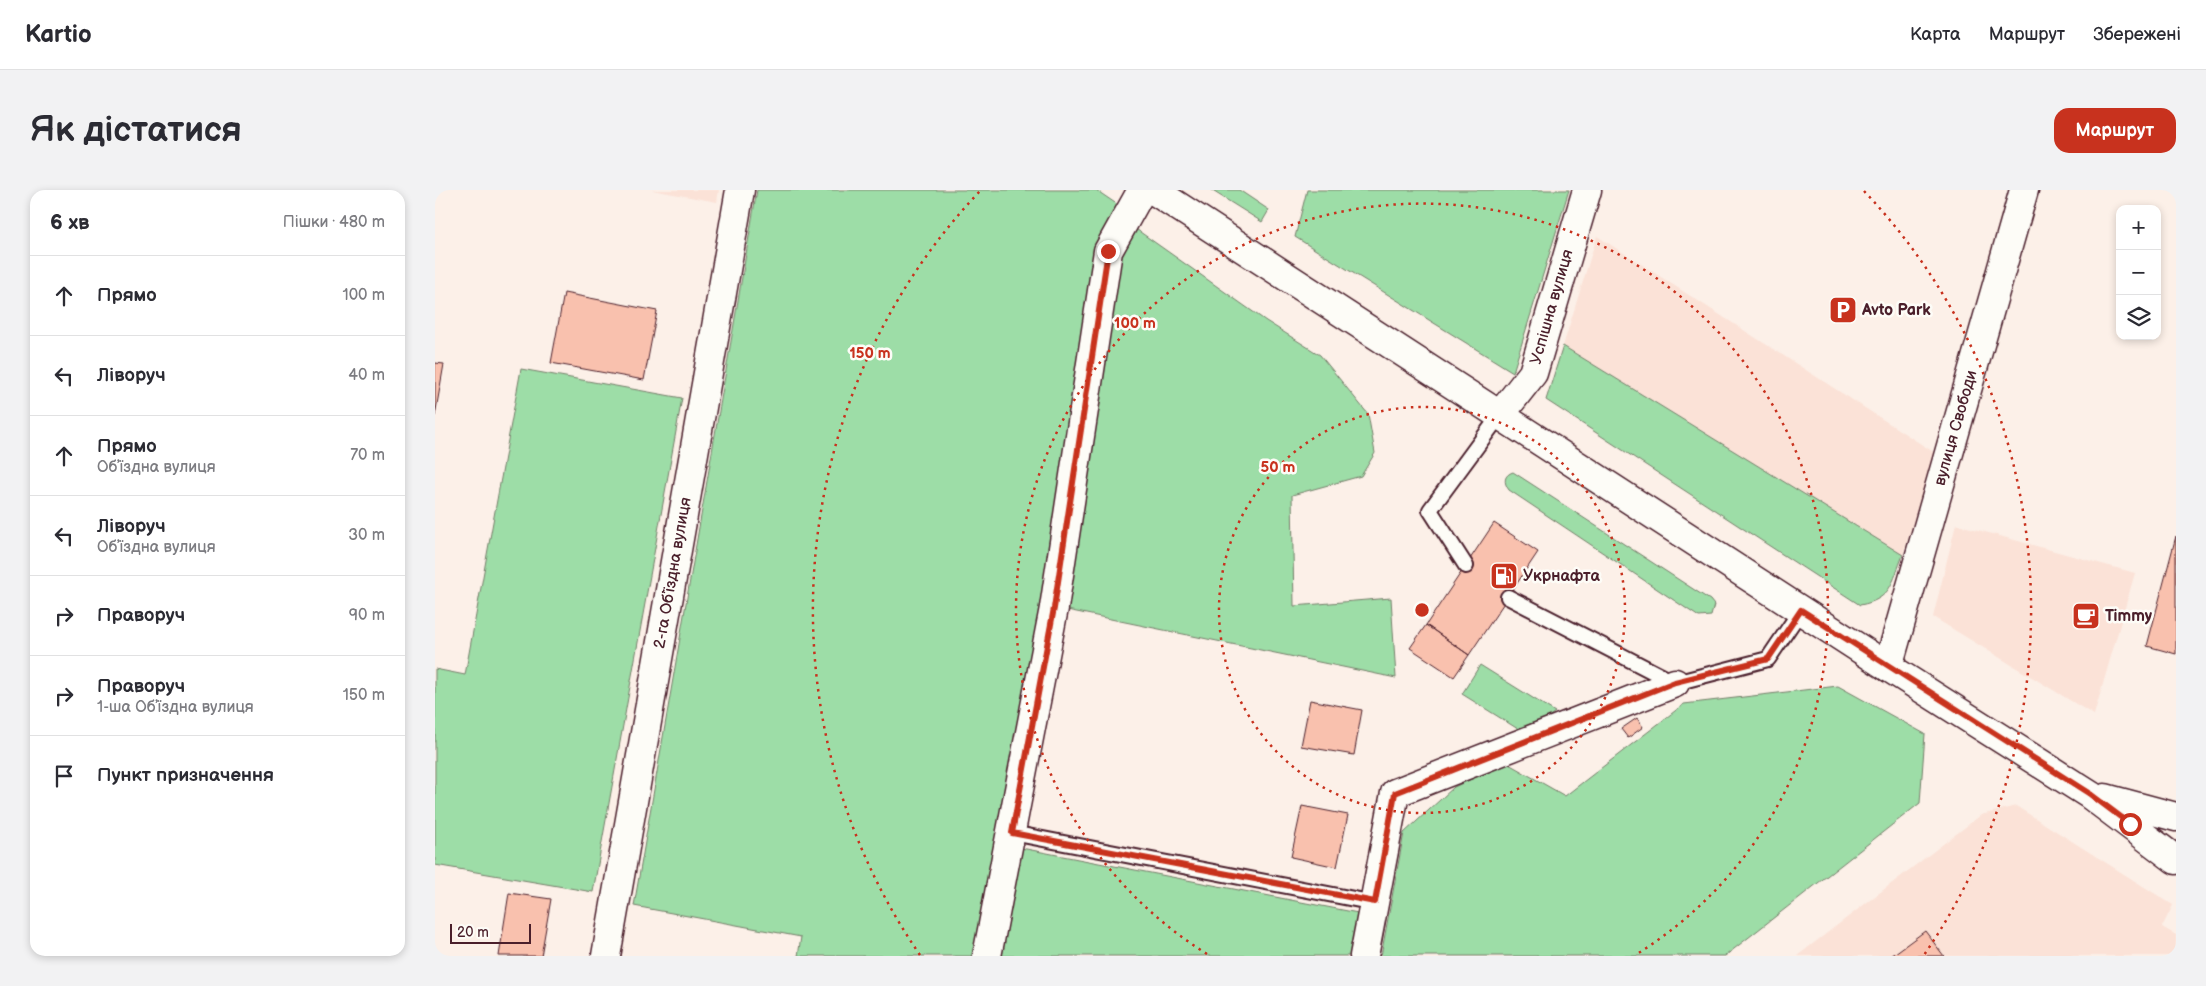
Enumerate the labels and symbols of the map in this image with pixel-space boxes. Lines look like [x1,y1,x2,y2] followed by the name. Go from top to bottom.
[1097,240,1120,263] route end
[1527,247,1578,367] street label: Успішна вулиця
[1828,295,1858,325] parking icon: Avto Park
[1861,301,1931,320] place label: Avto Park
[1114,314,1156,333] text: 100 m
[849,344,891,363] text: 150 m
[1930,368,1982,488] street label: вулиця Свободи
[1261,458,1296,477] text: 50 m
[650,496,696,650] street label: 2-га Обʼїздна вулиця
[1489,561,1519,591] fuel station icon: Укрнафта
[1523,567,1600,586] place label: Укрнафта
[1413,601,1431,619] centre of rings
[2071,601,2101,631] cafe icon: Timmy
[2105,607,2153,626] place label: Timmy
[2119,813,2142,836] route start
[450,921,531,944] scale bar

